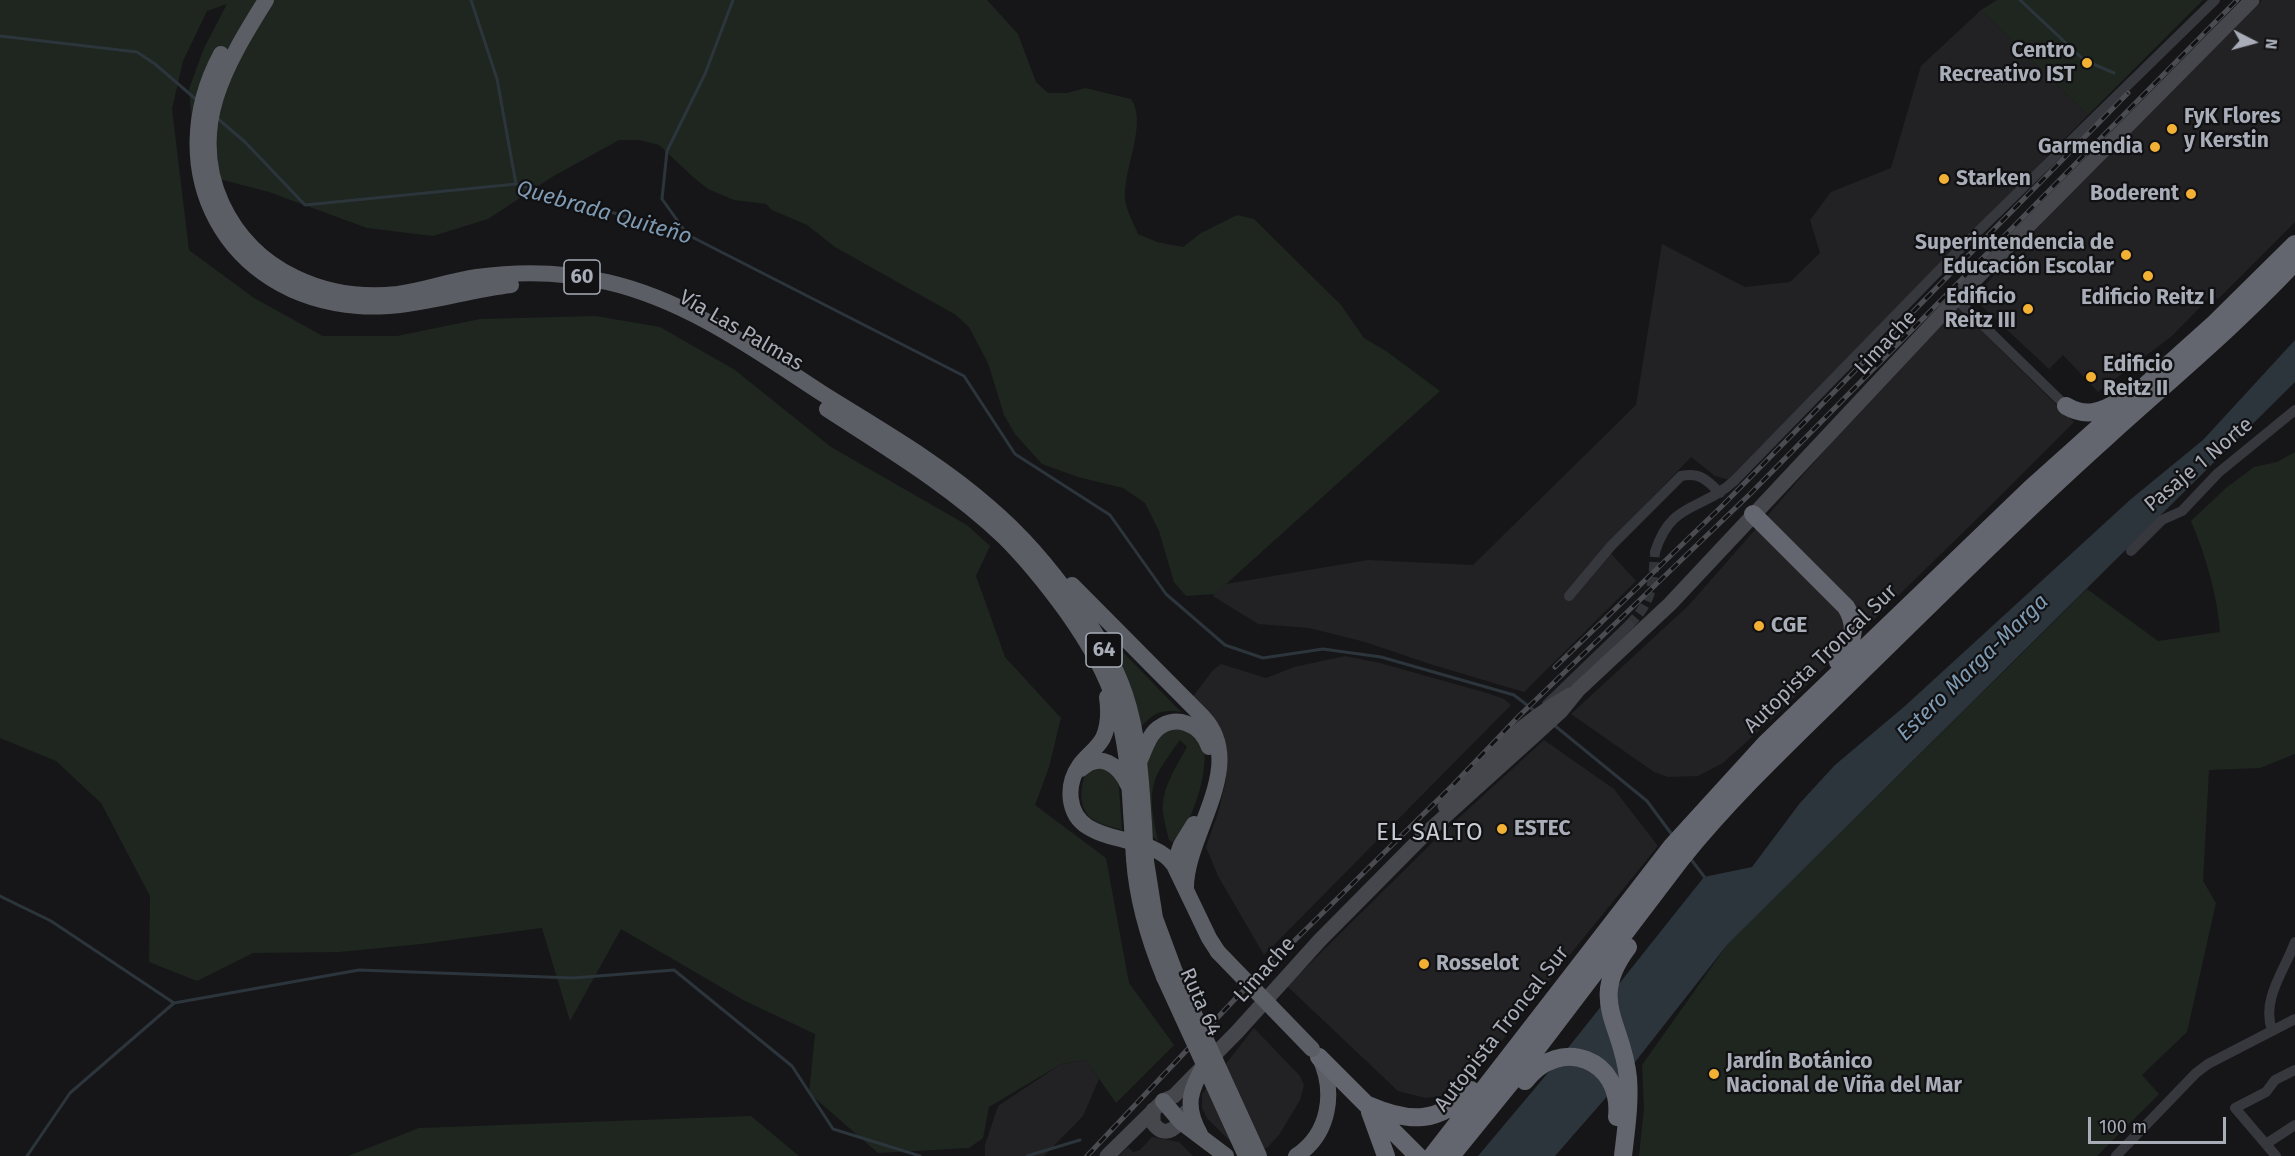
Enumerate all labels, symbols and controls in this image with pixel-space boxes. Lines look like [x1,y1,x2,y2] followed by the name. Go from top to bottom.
[2223,12,2283,72] north arrow
[1939,38,2075,88] place label: Centro Recreativo IST
[2261,38,2281,50] text: N
[2080,56,2094,70] marker: Centro Recreativo IST
[2184,104,2281,154] place label: FyK Flores y Kerstin
[2165,122,2179,136] marker: FyK Flores y Kerstin
[2038,134,2143,160] place label: Garmendia
[2148,140,2162,154] marker: Garmendia
[1956,166,2031,192] place label: Starken
[1937,172,1951,186] marker: Starken
[513,175,695,251] water label: Quebrada Quiteño
[2090,181,2179,207] place label: Boderent
[2184,187,2198,201] marker: Boderent
[1915,230,2114,280] place label: Superintendencia de Educación Escolar
[2119,248,2133,262] marker: Superintendencia de Educación Escolar
[564,260,600,294] road number: 60
[2141,269,2155,283] marker: Edificio Reitz I
[1945,284,2016,334] place label: Edificio Reitz III
[674,285,808,377] street label: Vía Las Palmas
[2081,285,2215,311] place label: Edificio Reitz I
[2021,302,2035,316] marker: Edificio Reitz III
[1850,305,1922,381] street label: Limache
[2103,352,2173,402] place label: Edificio Reitz II
[2084,370,2098,384] marker: Edificio Reitz II
[2140,412,2258,518] street label: Pasaje 1 Norte
[1739,579,1903,739] street label: Autopista Troncal Sur
[1892,589,2054,747] water label: Estero Marga-Marga
[1771,613,1807,639] place label: CGE
[1752,619,1766,633] marker: CGE
[1086,633,1122,667] road number: 64
[1514,816,1571,842] place label: ESTEC
[1376,819,1484,847] district label: EL SALTO
[1495,822,1509,836] marker: ESTEC
[1229,932,1301,1008] street label: Limache
[1430,941,1574,1117] street label: Autopista Troncal Sur
[1436,951,1519,977] place label: Rosselot
[1417,957,1431,971] marker: Rosselot
[1174,964,1226,1040] street label: Ruta 64
[1726,1049,1962,1099] place label: Jardín Botánico Nacional de Viña del Mar
[1707,1067,1721,1081] marker: Jardín Botánico Nacional de Viña del Mar
[2091,1105,2229,1143] scale bar
[2099,1116,2147,1138] text: 100 m

